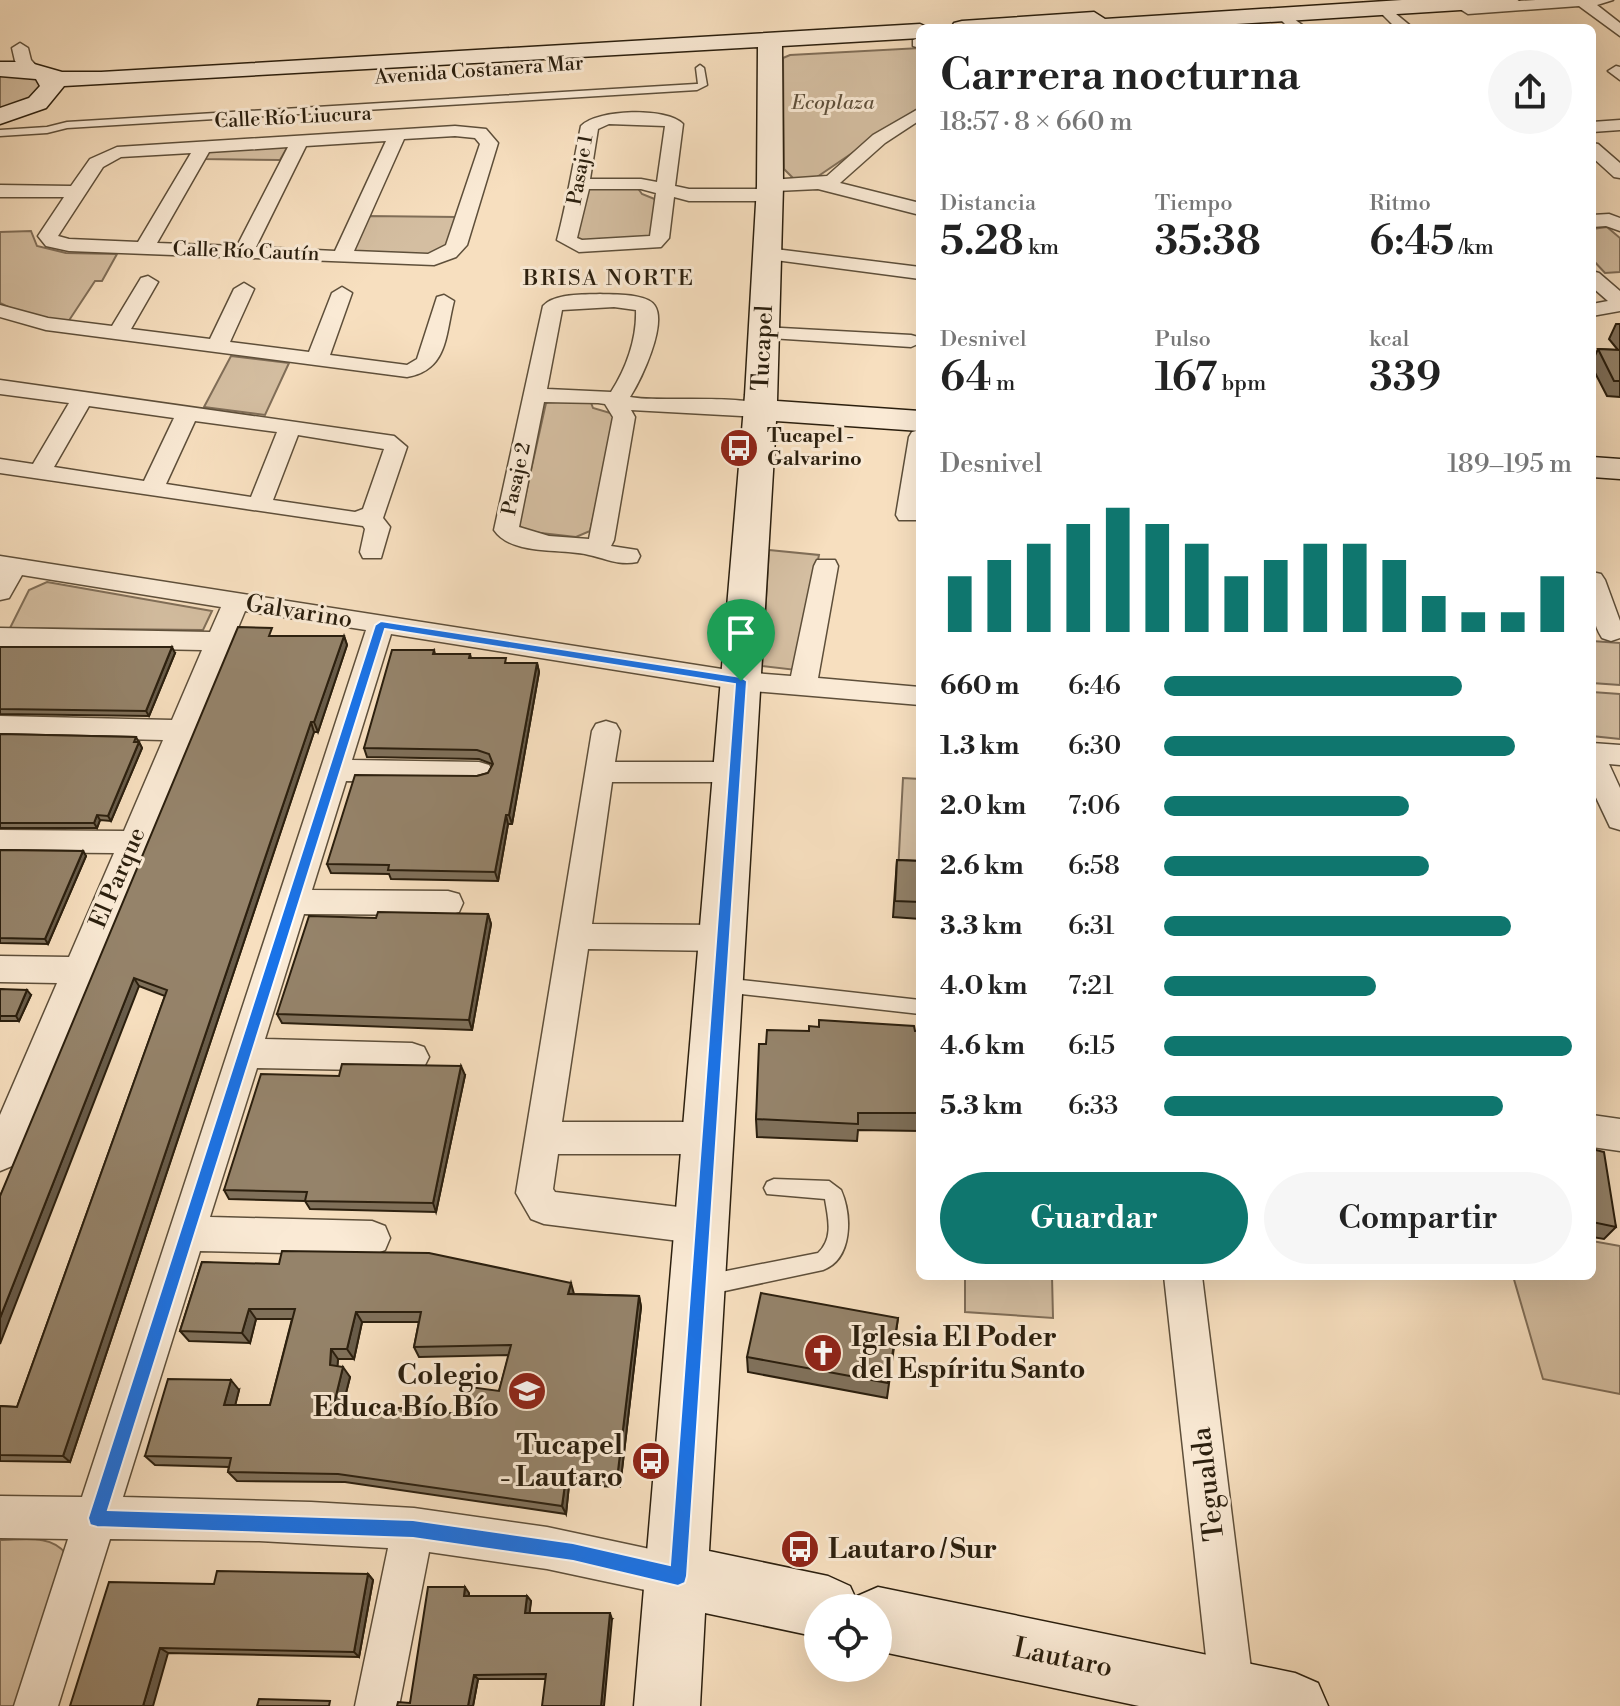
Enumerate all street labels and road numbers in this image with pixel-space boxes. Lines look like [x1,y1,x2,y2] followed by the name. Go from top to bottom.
[373,51,585,91] street label: Avenida Costanera Mar
[214,101,373,135] street label: Calle Río Liucura
[563,133,600,207] street label: Pasaje 1
[172,237,320,267] street label: Calle Río Cautín
[746,304,780,392] street label: Tucapel
[497,440,537,518] street label: Pasaje 2
[243,589,355,635] street label: Galvarino
[83,823,153,933] street label: El Parque
[1184,1424,1232,1543] street label: Tegualda
[1010,1630,1116,1686] street label: Lautaro

